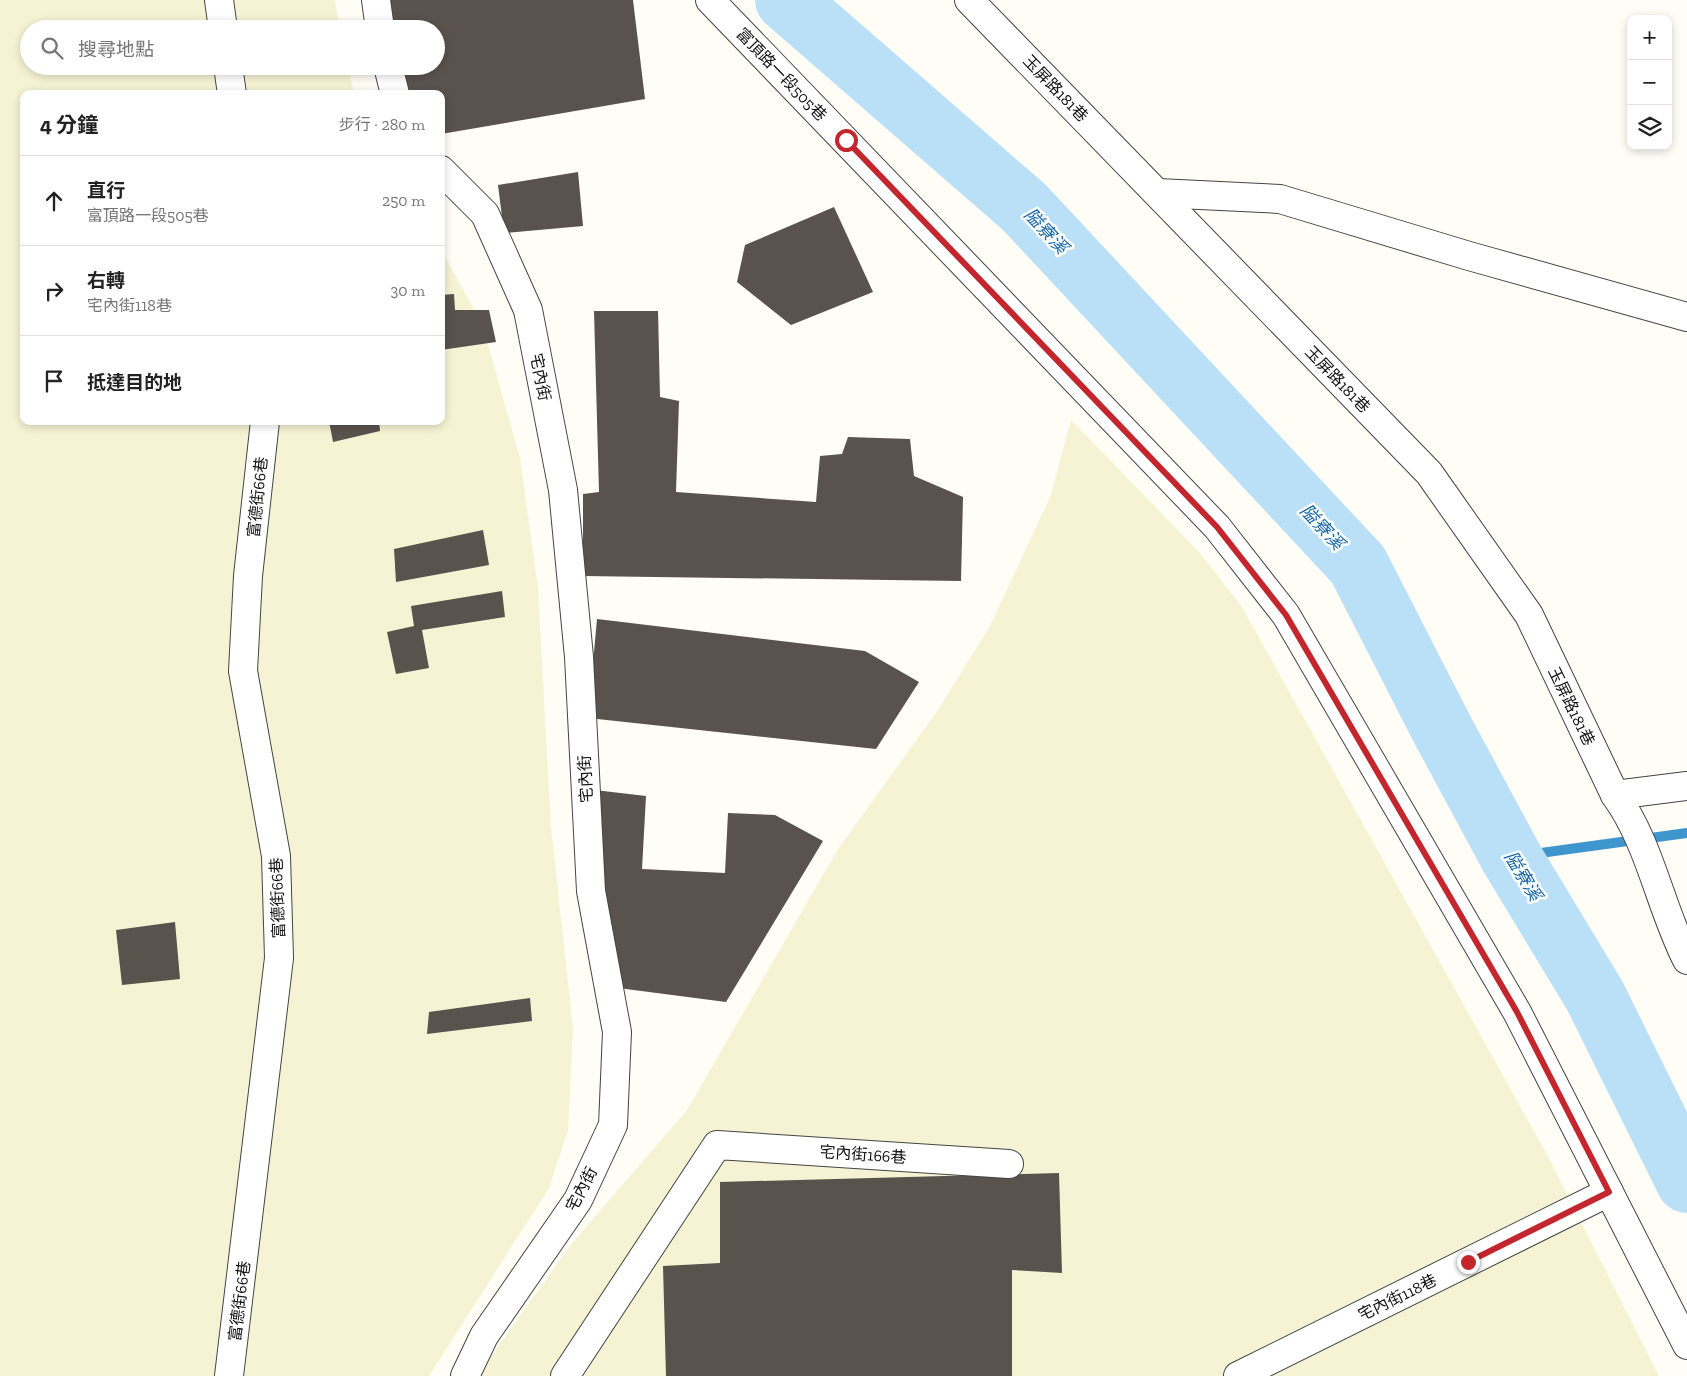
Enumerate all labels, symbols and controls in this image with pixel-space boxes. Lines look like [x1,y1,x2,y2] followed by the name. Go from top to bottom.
[1627,15,1672,150] map controls
[1627,15,1672,60] button: +
[20,20,445,75] search box
[733,24,831,125] street label: 富頂路一段505巷
[38,34,66,62] icon: search
[78,38,154,61] text: 搜尋地點
[1019,51,1092,125] street label: 玉屏路181巷
[1627,60,1672,105] button: −
[1627,105,1672,150] button: layers
[40,112,98,137] text: 4 分鐘
[339,115,425,134] text: 步行 · 280 m
[835,129,858,152] route start
[87,179,125,202] text: 直行
[40,187,68,215] icon: ahead
[382,191,425,210] text: 250 m
[1020,204,1075,260] water label: 隘寮溪
[87,206,209,225] text: 富頂路一段505巷
[87,269,125,292] text: 右轉
[40,277,68,305] icon: right
[391,281,425,300] text: 30 m
[87,296,172,315] text: 宅內街118巷
[1301,342,1374,416] street label: 玉屏路181巷
[527,352,554,402] street label: 宅內街
[40,367,68,395] icon: arrive
[87,371,182,394] text: 抵達目的地
[244,456,271,538] street label: 富德街66巷
[1296,500,1351,556] water label: 隘寮溪
[1544,664,1599,749] street label: 玉屏路181巷
[575,755,596,803] street label: 宅內街
[1500,847,1548,907] water label: 隘寮溪
[267,857,288,939] street label: 富德街66巷
[819,1142,907,1167] street label: 宅內街166巷
[562,1164,601,1215] street label: 宅內街
[1457,1251,1480,1274] route end
[225,1260,254,1342] street label: 富德街66巷
[1355,1270,1440,1325] street label: 宅內街118巷

